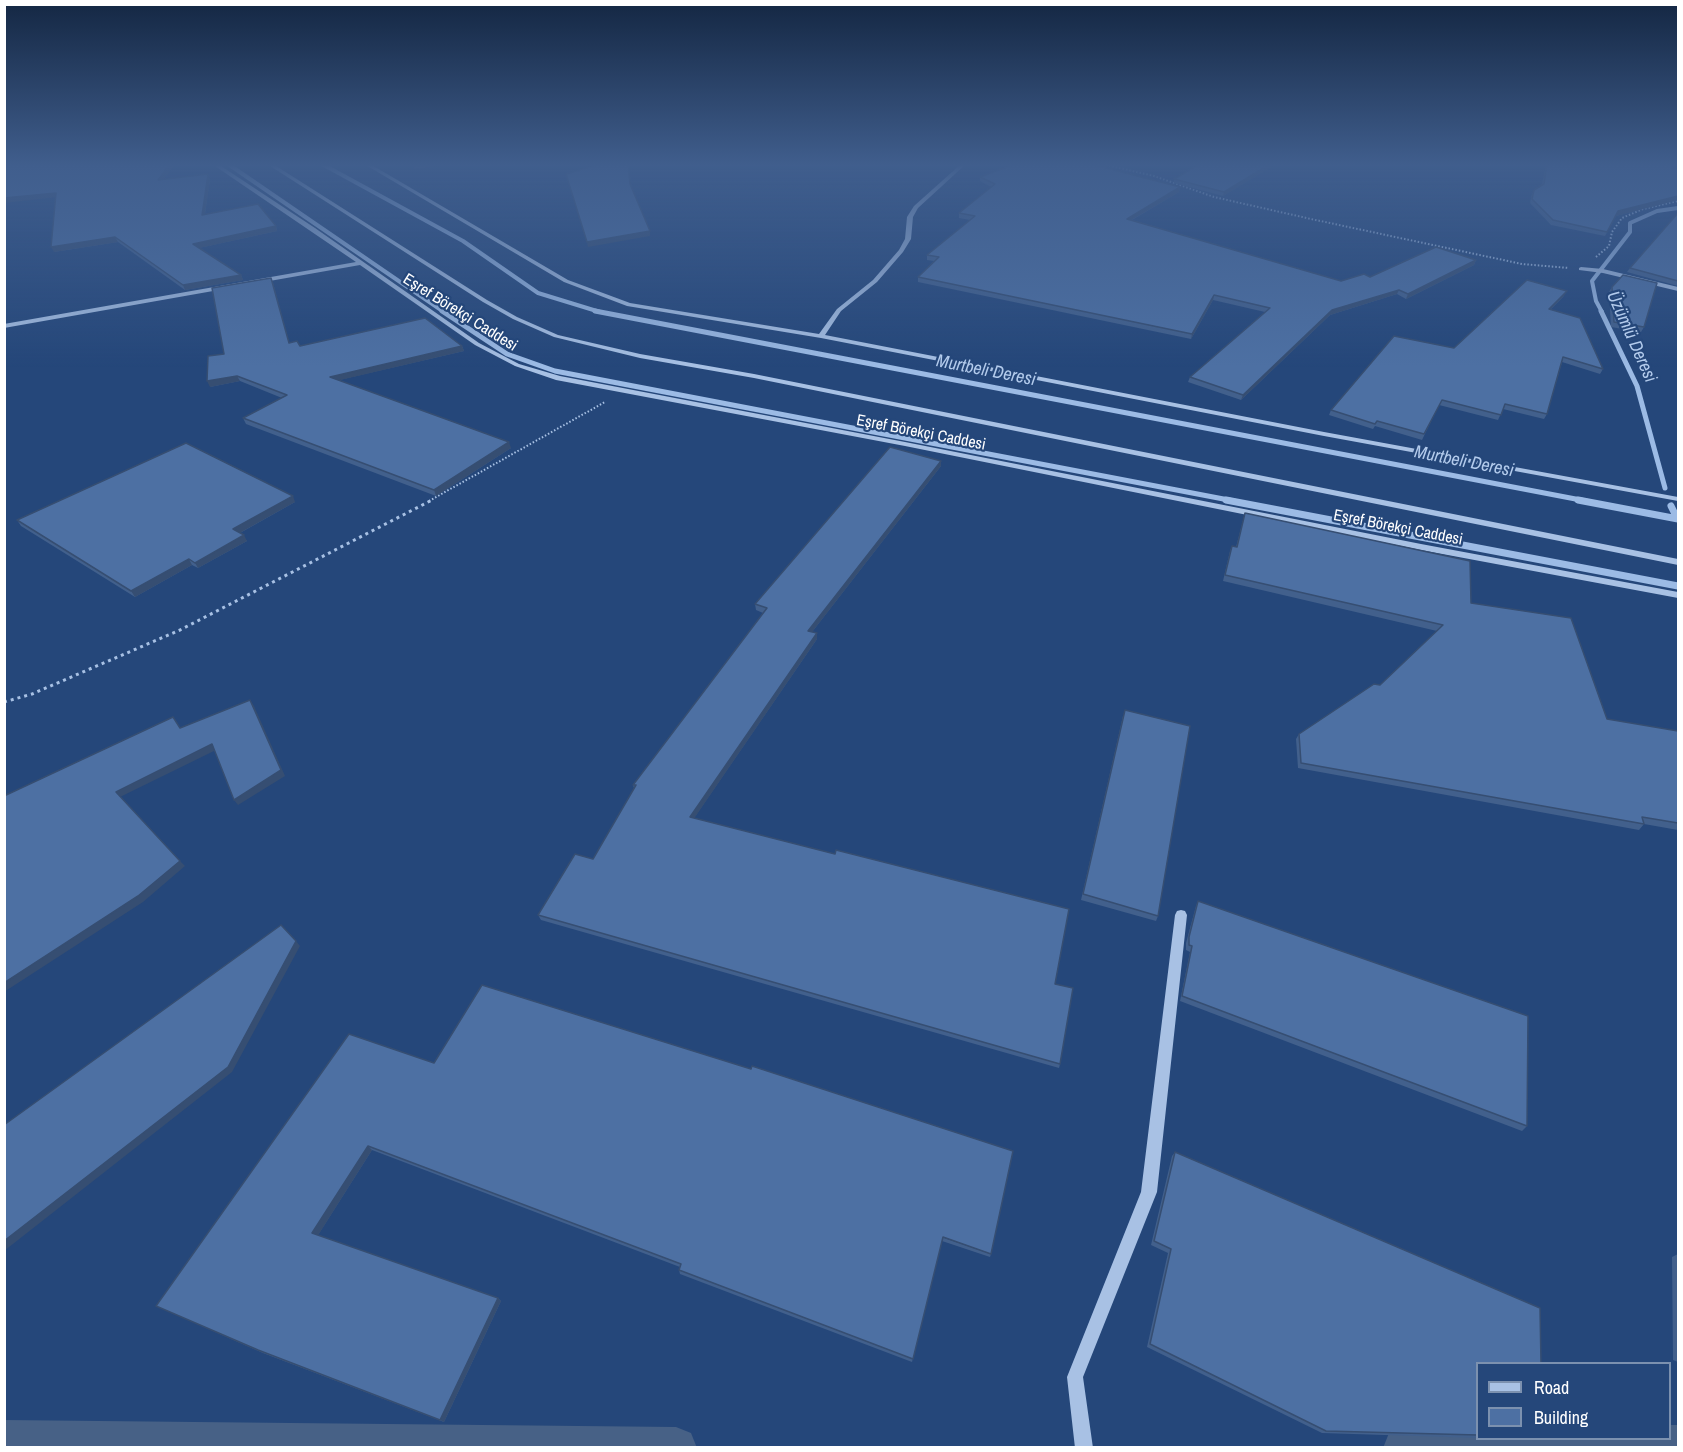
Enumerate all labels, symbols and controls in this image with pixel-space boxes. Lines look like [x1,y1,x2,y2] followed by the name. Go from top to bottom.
[399,270,521,356] street label: Eşref Börekçi Caddesi
[1601,288,1661,386] water label: Üzümlü Deresi
[934,351,1038,391] water label: Murtbeli Deresi
[855,411,987,455] street label: Eşref Börekçi Caddesi
[1412,442,1516,482] water label: Murtbeli Deresi
[1332,506,1464,550] street label: Eşref Börekçi Caddesi
[1476,1362,1671,1440] legend
[1534,1375,1569,1400] text: Road
[1534,1405,1588,1430] text: Building

